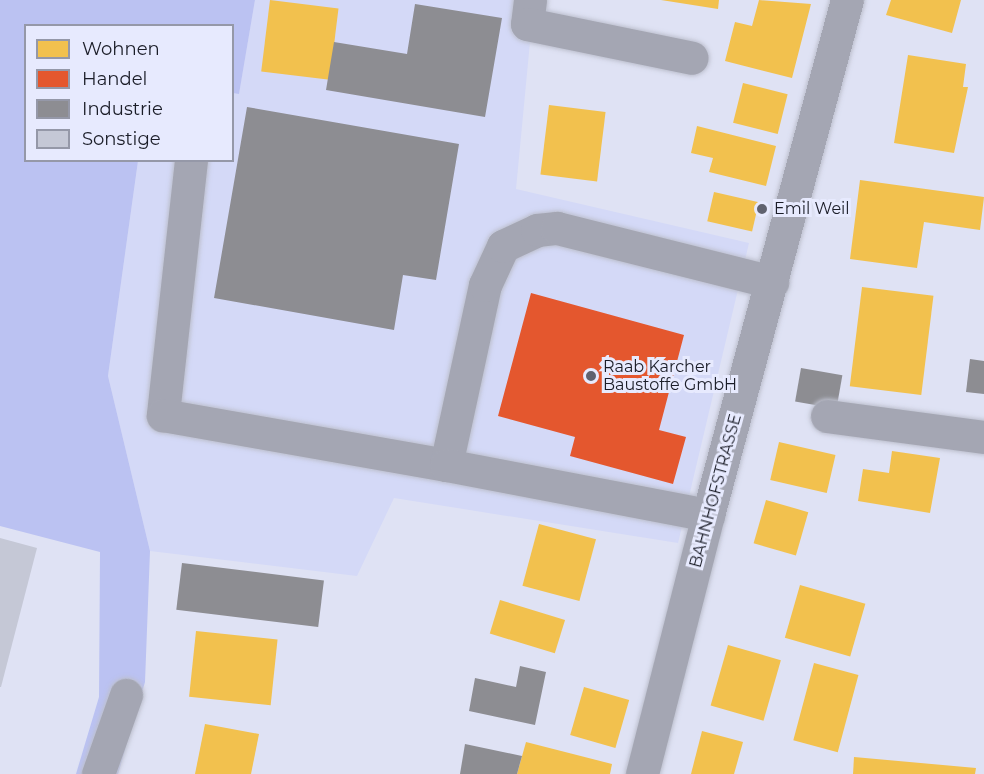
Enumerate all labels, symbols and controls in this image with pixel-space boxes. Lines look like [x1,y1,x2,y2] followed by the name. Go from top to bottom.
[24,24,234,162] legend
[82,38,160,60] text: Wohnen
[82,68,147,90] text: Handel
[82,98,163,120] text: Industrie
[82,128,161,150] text: Sonstige
[774,199,850,219] place label: Emil Weil
[755,202,769,216] marker: Emil Weil
[603,357,737,395] place label: Raab Karcher Baustoffe GmbH
[584,369,598,383] marker: Raab Karcher Baustoffe GmbH
[686,412,746,570] street label: BAHNHOFSTRASSE

